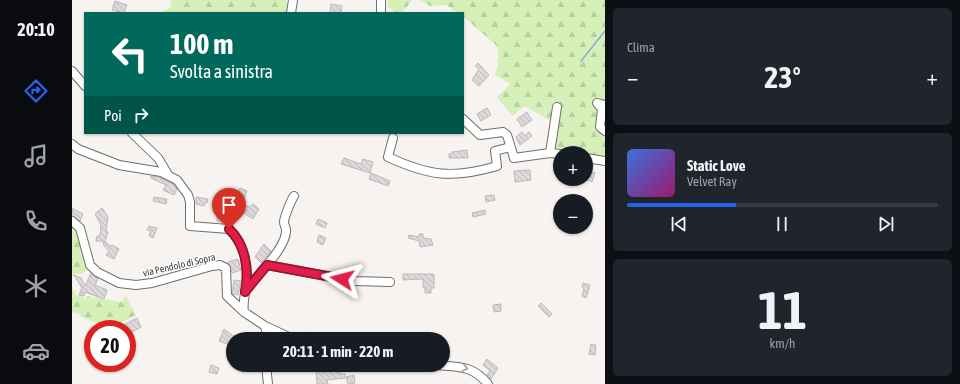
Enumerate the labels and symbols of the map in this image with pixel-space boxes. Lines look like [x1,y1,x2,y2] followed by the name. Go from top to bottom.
[212,188,246,229] pin
[142,251,217,279] street label: via Pendolo di Sopra
[321,258,363,300] position arrow
[84,320,136,372] speed limit sign: 20
[461,364,468,372] one-way arrow

